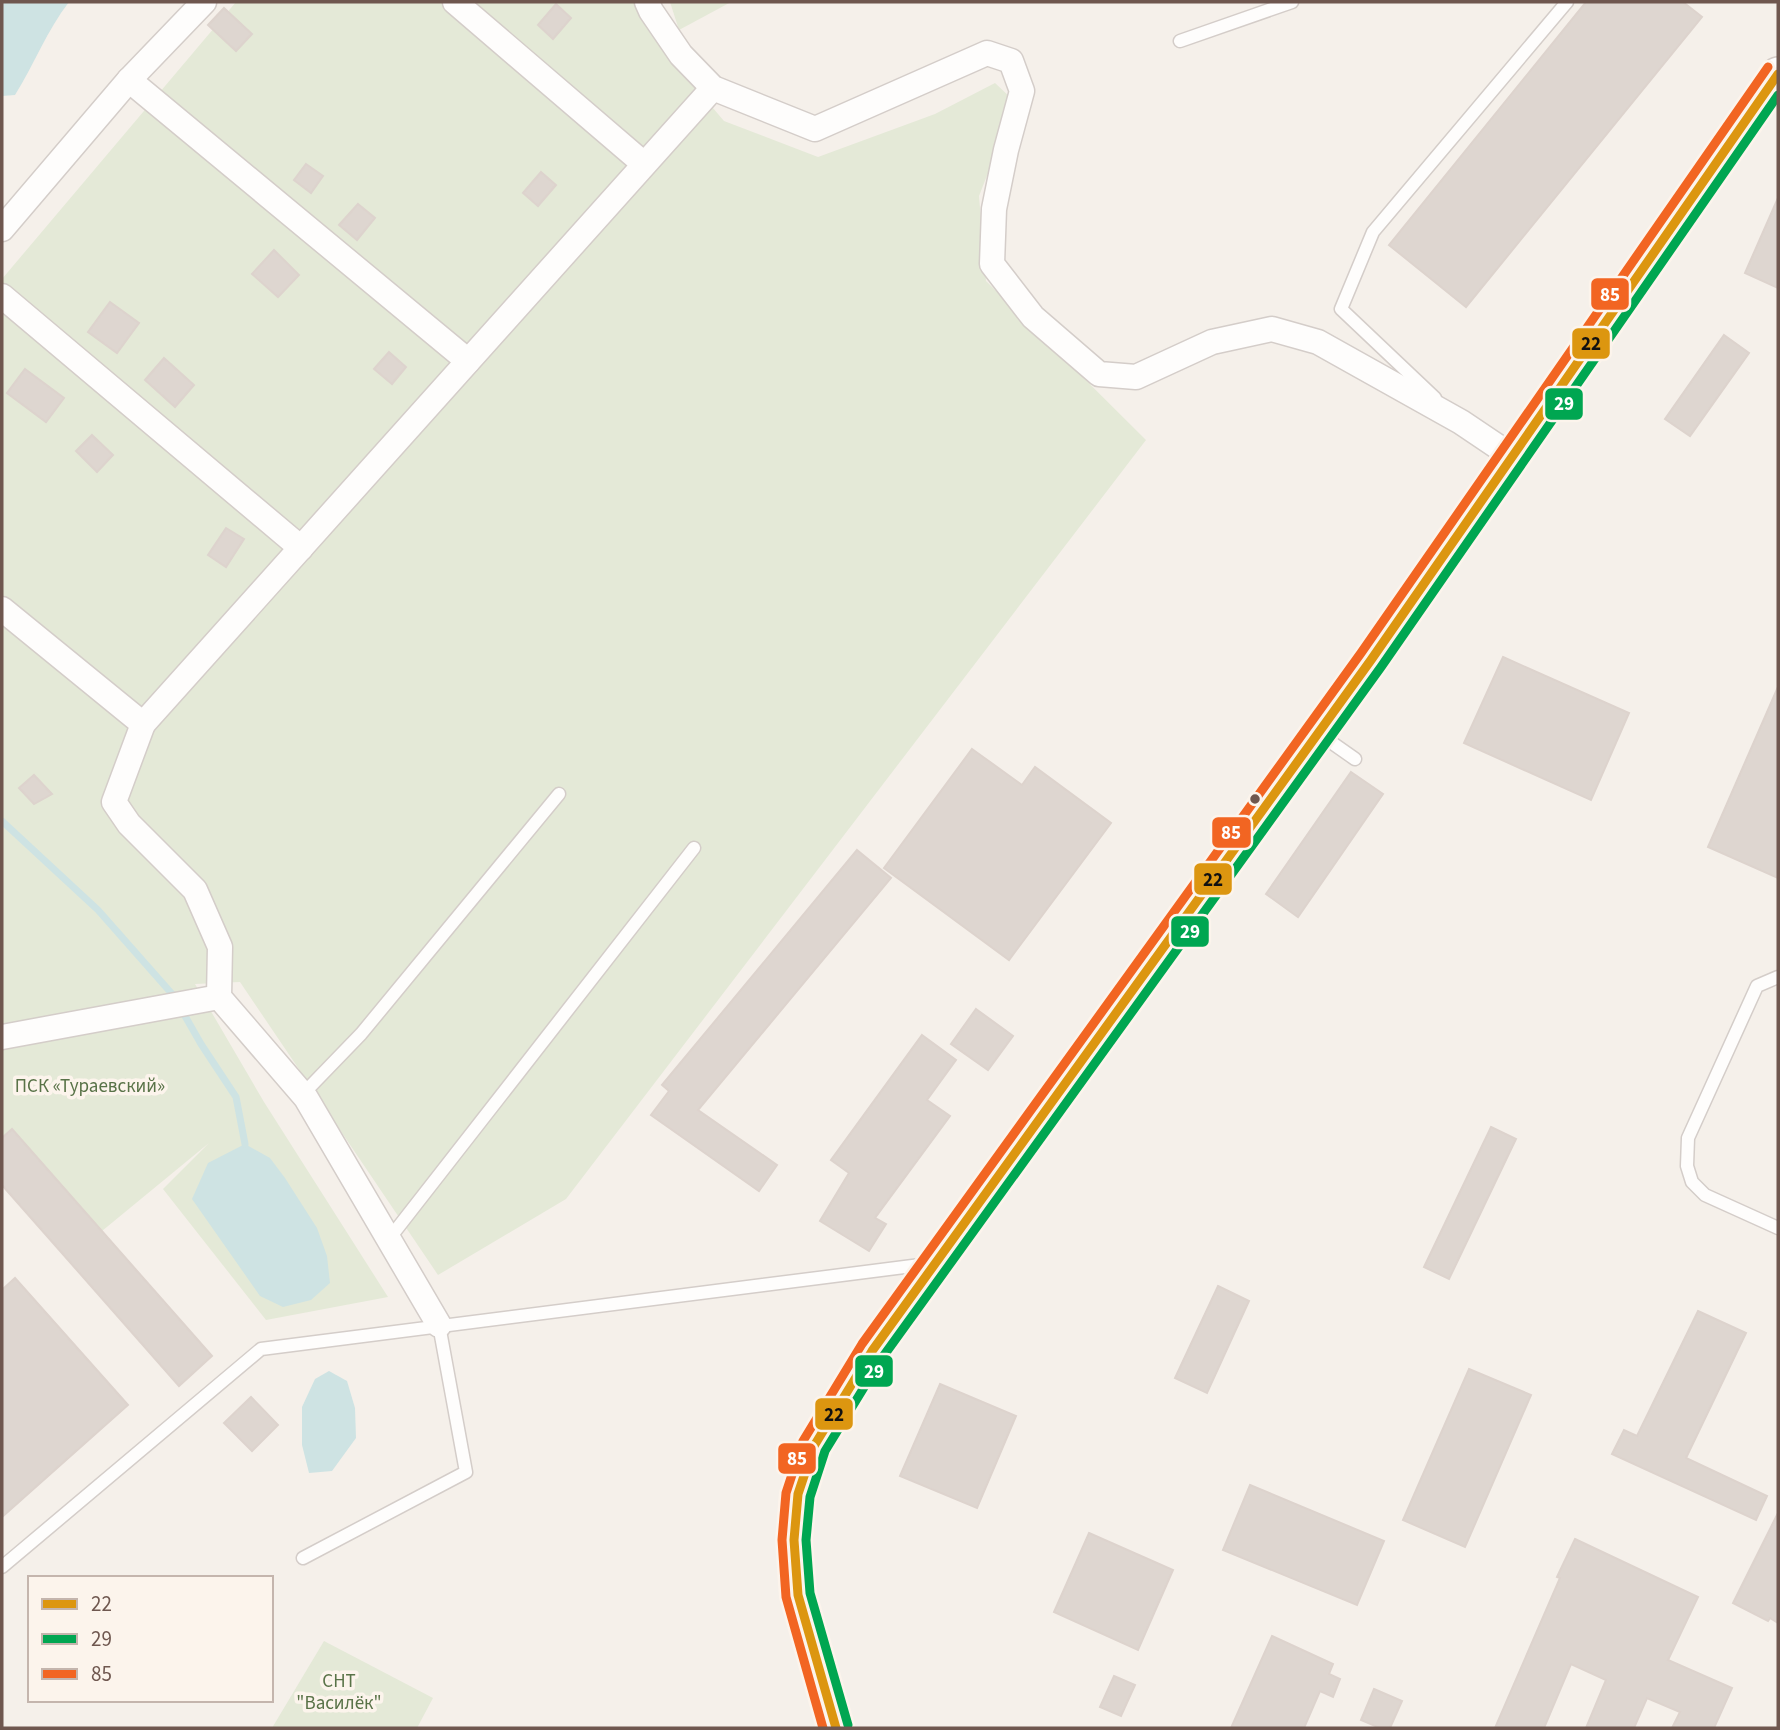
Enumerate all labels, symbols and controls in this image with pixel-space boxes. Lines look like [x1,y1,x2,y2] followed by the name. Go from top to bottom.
[1590,277,1630,311] line badge: 85
[1600,282,1620,309] text: 85
[1571,327,1611,360] line badge: 22
[1581,331,1601,358] text: 22
[1544,387,1584,421] line badge: 29
[1554,391,1574,418] text: 29
[1248,792,1262,806] unlabelled marker
[1211,816,1252,849] line badge: 85
[1221,820,1241,847] text: 85
[1193,862,1233,896] line badge: 22
[1203,867,1223,894] text: 22
[1170,915,1210,948] line badge: 29
[1180,919,1200,946] text: 29
[15,1073,165,1100] park label: ПСК «Тураевский»
[854,1354,894,1388] line badge: 29
[864,1359,884,1386] text: 29
[814,1397,854,1431] line badge: 22
[824,1402,844,1429] text: 22
[777,1442,817,1475] line badge: 85
[787,1446,807,1473] text: 85
[28,1576,273,1702] legend
[91,1589,112,1619] text: 22
[91,1624,112,1654] text: 29
[91,1659,112,1689] text: 85
[296,1668,382,1717] park label: СНТ "Василёк"

